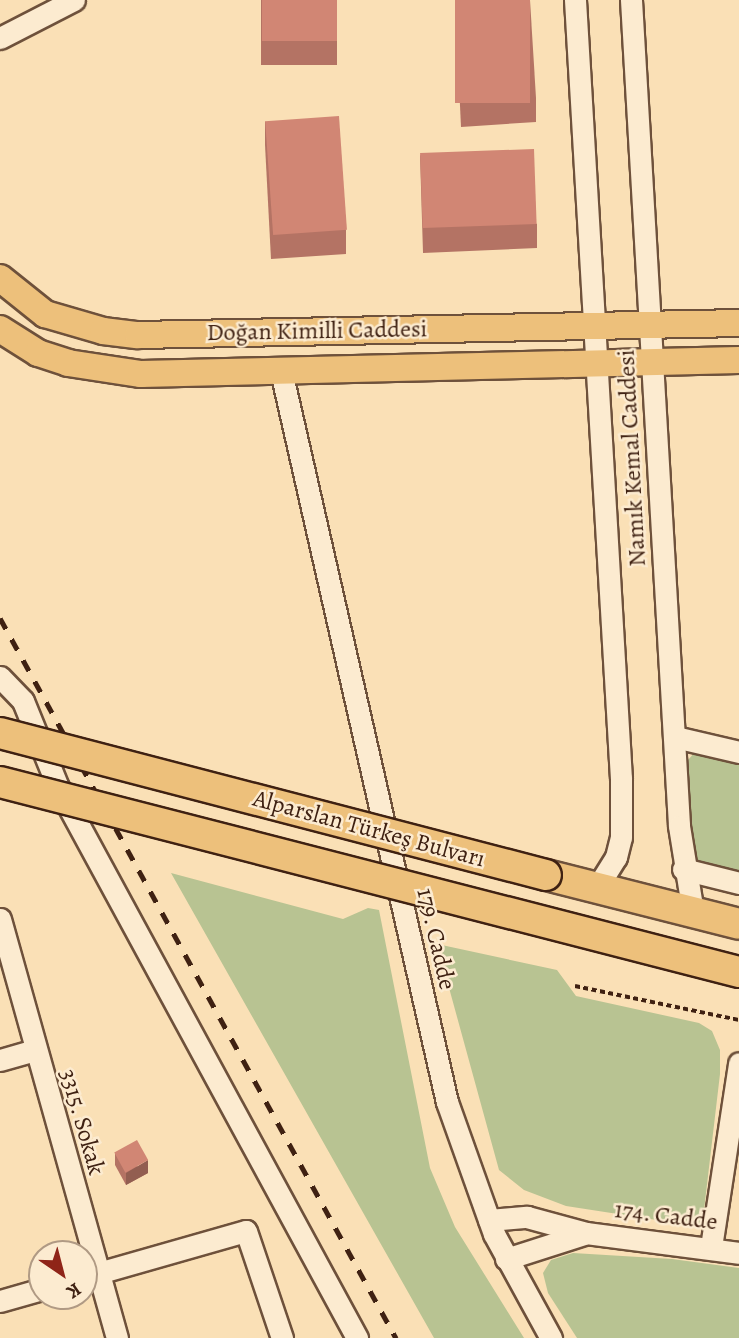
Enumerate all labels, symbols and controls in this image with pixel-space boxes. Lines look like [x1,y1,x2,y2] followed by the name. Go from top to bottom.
[206,315,428,347] street label: Doğan Kimilli Caddesi
[612,349,652,567] street label: Namık Kemal Caddesi
[250,784,488,874] street label: Alparslan Türkeş Bulvarı
[410,885,462,993] street label: 179. Cadde
[53,1065,111,1179] street label: 3315. Sokak
[613,1195,719,1237] street label: 174. Cadde
[28,1240,98,1310] north arrow
[61,1276,86,1305] text: K

